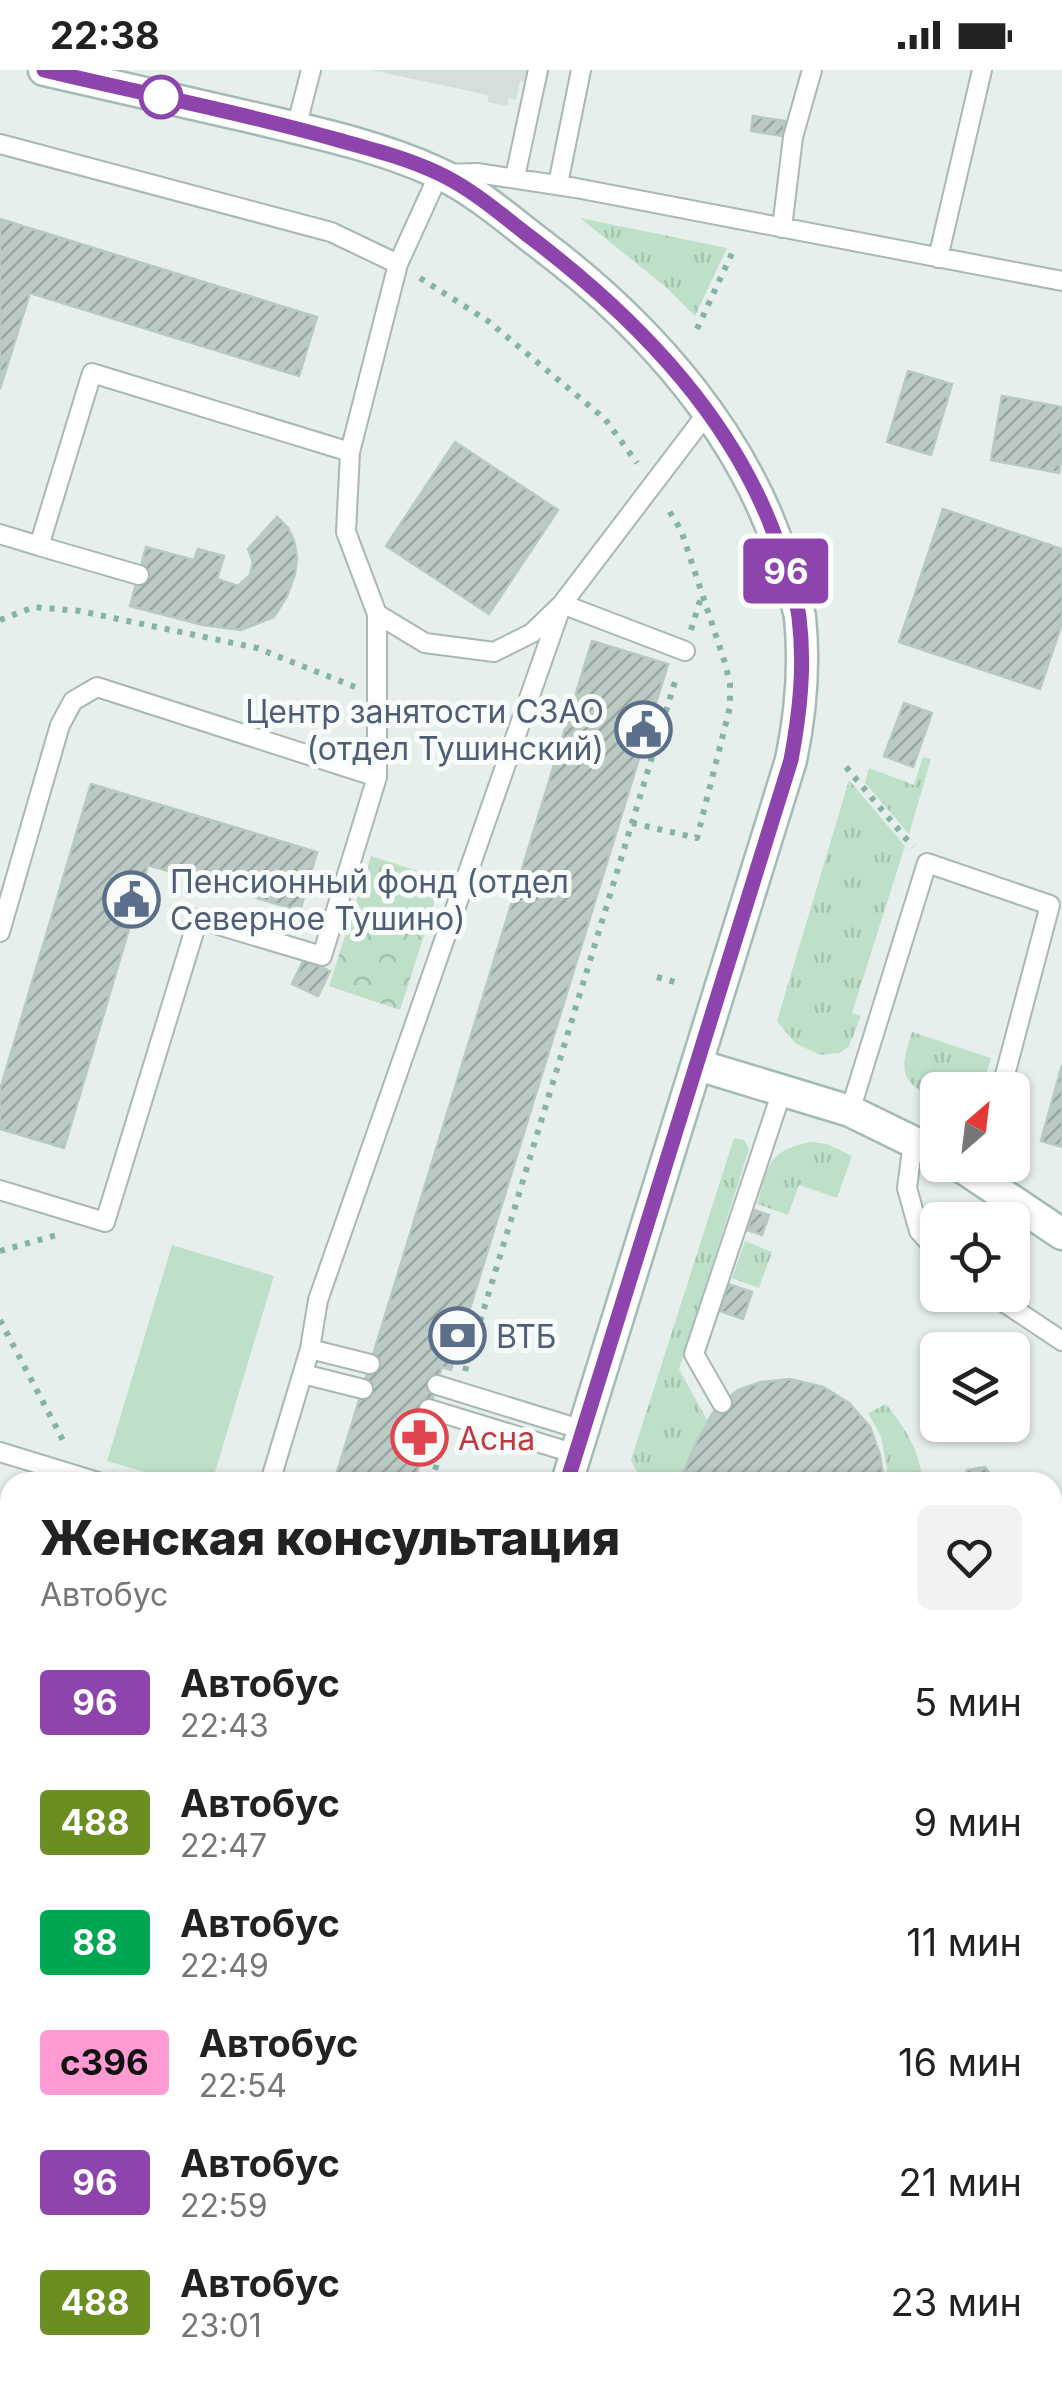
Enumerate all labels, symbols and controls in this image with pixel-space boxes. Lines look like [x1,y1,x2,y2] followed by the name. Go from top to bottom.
[50,12,160,58] text: 22:38
[140,76,182,118] unlabelled marker
[741,538,831,604] line badge: 96
[763,550,809,592] text: 96
[245,692,604,768] place label: Центр занятости СЗАО (отдел Тушинский)
[613,699,673,759] public building icon: Центр занятости СЗАО (отдел Тушинский)
[170,862,569,938] place label: Пенсионный фонд (отдел Северное Тушино)
[101,869,161,929] public building icon: Пенсионный фонд (отдел Северное Тушино)
[920,1072,1030,1182] north arrow
[920,1072,1030,1442] map controls
[920,1202,1030,1312] button: locate
[427,1306,487,1366] bank icon: ВТБ
[496,1317,556,1356] place label: ВТБ
[920,1332,1030,1442] button: layers
[389,1408,449,1468] pharmacy icon: Асна
[458,1419,535,1458] place label: Асна
[917,1505,1022,1610] button: heart
[40,1508,620,1567] text: Женская консультация
[40,1575,168,1614] text: Автобус
[180,1660,340,1706] text: Автобус
[914,1679,1022,1725] text: 5 мин
[72,1681,118,1723] text: 96
[180,1706,269,1745] text: 22:43
[180,1780,340,1826] text: Автобус
[914,1799,1022,1845] text: 9 мин
[60,1801,130,1843] text: 488
[180,1826,267,1865] text: 22:47
[180,1900,340,1946] text: Автобус
[906,1919,1022,1965] text: 11 мин
[72,1921,118,1963] text: 88
[180,1946,269,1985] text: 22:49
[199,2020,358,2066] text: Автобус
[898,2039,1022,2085] text: 16 мин
[60,2041,149,2083] text: с396
[199,2066,287,2105] text: 22:54
[180,2140,340,2186] text: Автобус
[898,2159,1022,2205] text: 21 мин
[72,2161,118,2203] text: 96
[180,2186,268,2225] text: 22:59
[180,2260,340,2306] text: Автобус
[890,2279,1022,2325] text: 23 мин
[60,2281,130,2323] text: 488
[180,2306,262,2345] text: 23:01

